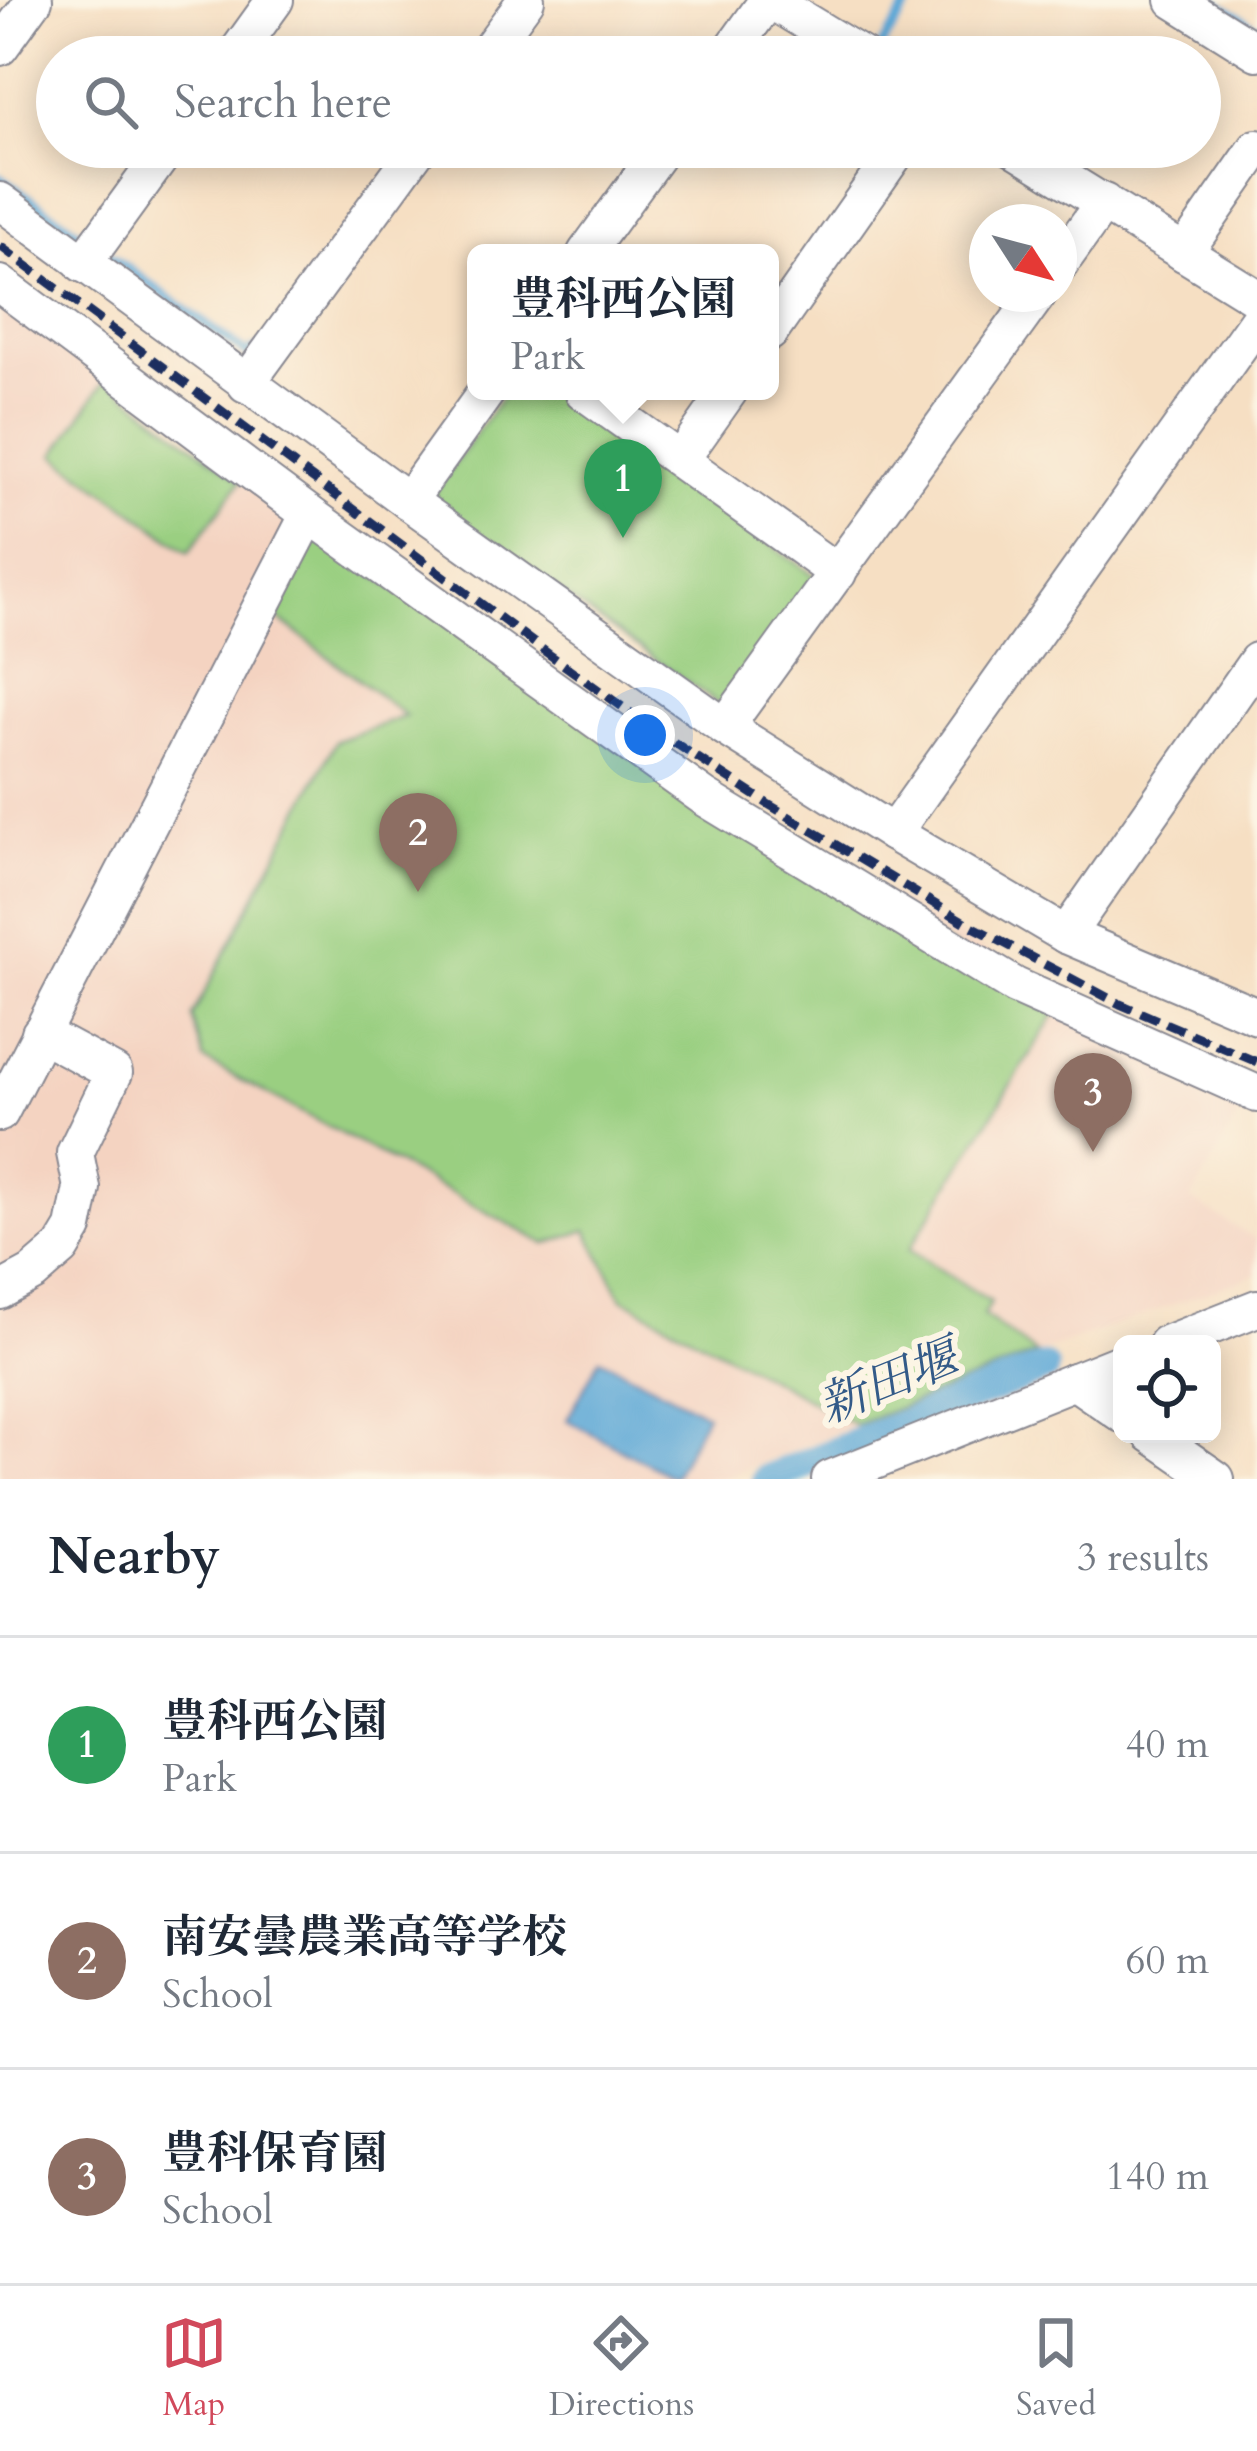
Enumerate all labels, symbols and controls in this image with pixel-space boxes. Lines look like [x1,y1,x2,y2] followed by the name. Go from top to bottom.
[36,36,1221,168] search box
[78,69,144,135] icon: search
[174,72,392,133] text: Search here
[969,204,1077,312] north arrow
[467,244,779,400] popup
[510,269,736,330] text: 豊科西公園
[510,330,586,383] text: Park
[584,439,662,538] pin: 1
[615,705,675,765] your location
[379,793,457,892] pin: 2
[1054,1053,1132,1152] pin: 3
[809,1322,973,1439] water label: 新田堰
[1113,1335,1221,1443] map controls
[1113,1335,1221,1443] button: locate
[48,1522,220,1592] text: Nearby
[1077,1531,1209,1584] text: 3 results
[162,1691,387,1752] text: 豊科西公園
[77,1718,97,1771] text: 1
[1126,1718,1209,1771] text: 40 m
[162,1752,237,1805] text: Park
[162,1907,567,1968] text: 南安曇農業高等学校
[77,1934,97,1987] text: 2
[1126,1934,1209,1987] text: 60 m
[162,1968,273,2021] text: School
[162,2123,387,2184] text: 豊科保育園
[77,2150,97,2203] text: 3
[1106,2150,1209,2203] text: 140 m
[162,2184,273,2237] text: School
[161,2310,227,2427] tab: Map
[549,2310,694,2427] tab: Directions
[1016,2310,1096,2427] tab: Saved

